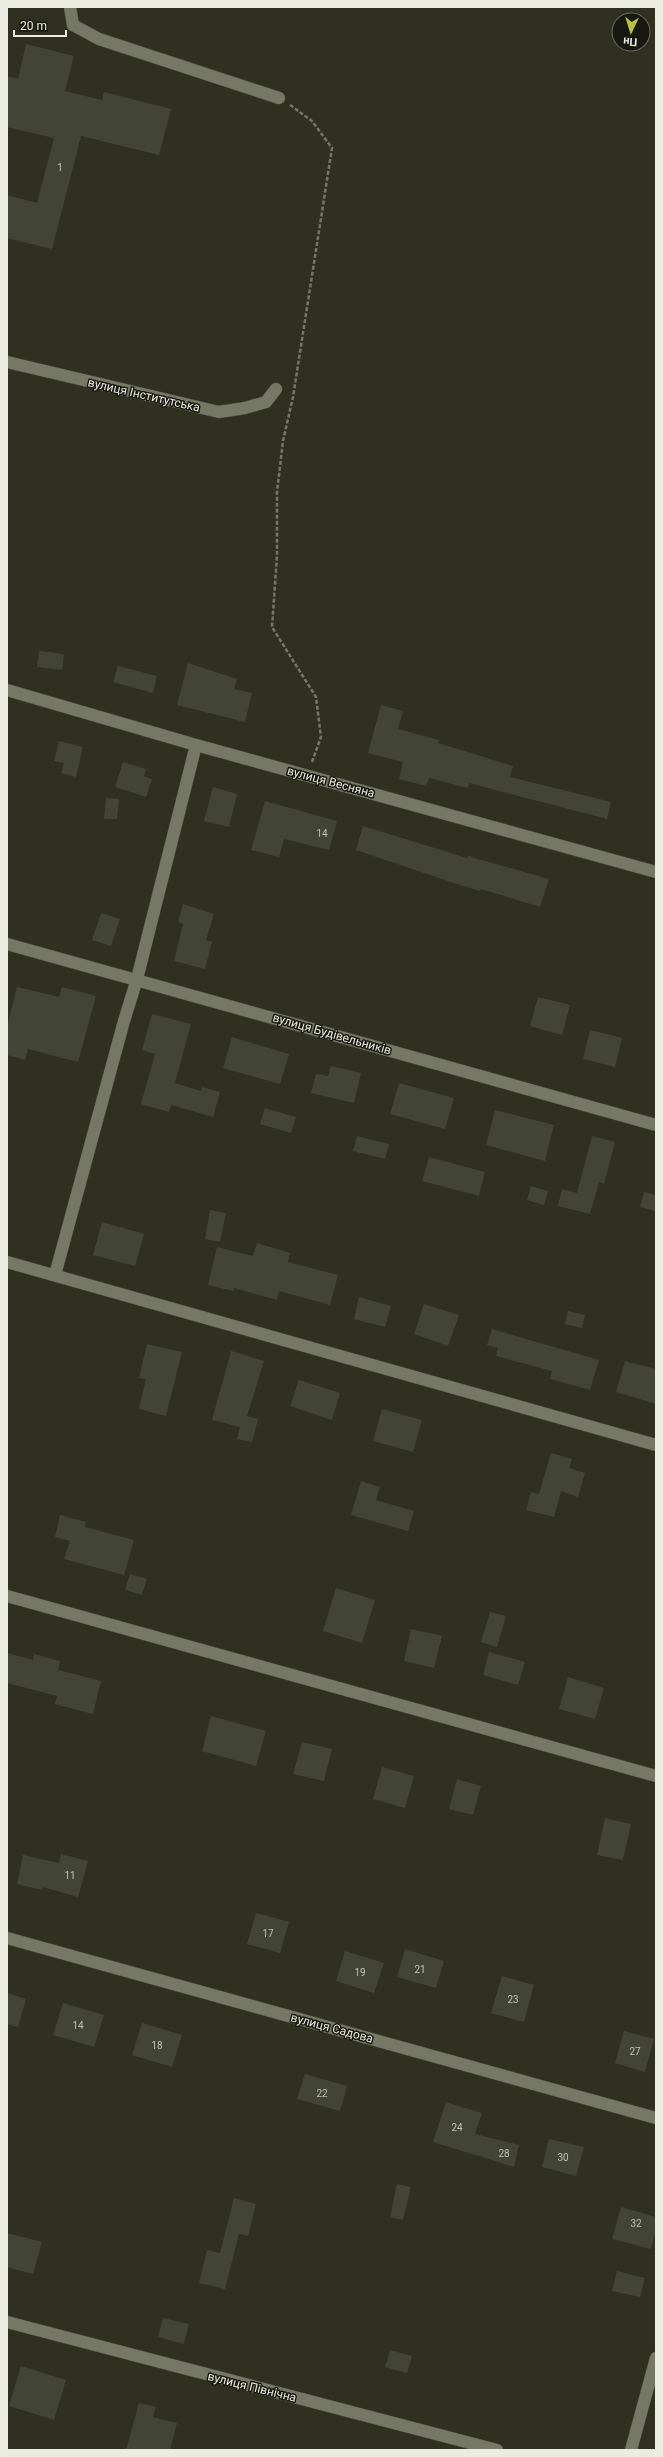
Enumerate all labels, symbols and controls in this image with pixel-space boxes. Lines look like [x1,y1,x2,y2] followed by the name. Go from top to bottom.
[14,12,66,38] scale bar
[611,12,651,52] north arrow
[20,19,47,33] text: 20 m
[623,35,638,48] text: Пн
[57,162,63,173] house number: 1
[87,375,201,415] street label: вулиця Інститутська
[286,764,376,800] street label: вулиця Весняна
[316,828,328,839] house number: 14
[271,1010,393,1058] street label: вулиця Будівельників
[64,1870,76,1881] house number: 11
[262,1928,274,1939] house number: 17
[414,1964,426,1975] house number: 21
[354,1967,366,1978] house number: 19
[507,1994,519,2005] house number: 23
[289,2010,375,2046] street label: вулиця Садова
[72,2020,84,2031] house number: 14
[151,2040,163,2051] house number: 18
[629,2046,641,2057] house number: 27
[316,2088,328,2099] house number: 22
[451,2122,463,2133] house number: 24
[498,2148,510,2159] house number: 28
[557,2152,569,2163] house number: 30
[630,2218,642,2229] house number: 32
[206,2369,298,2405] street label: вулиця Північна

